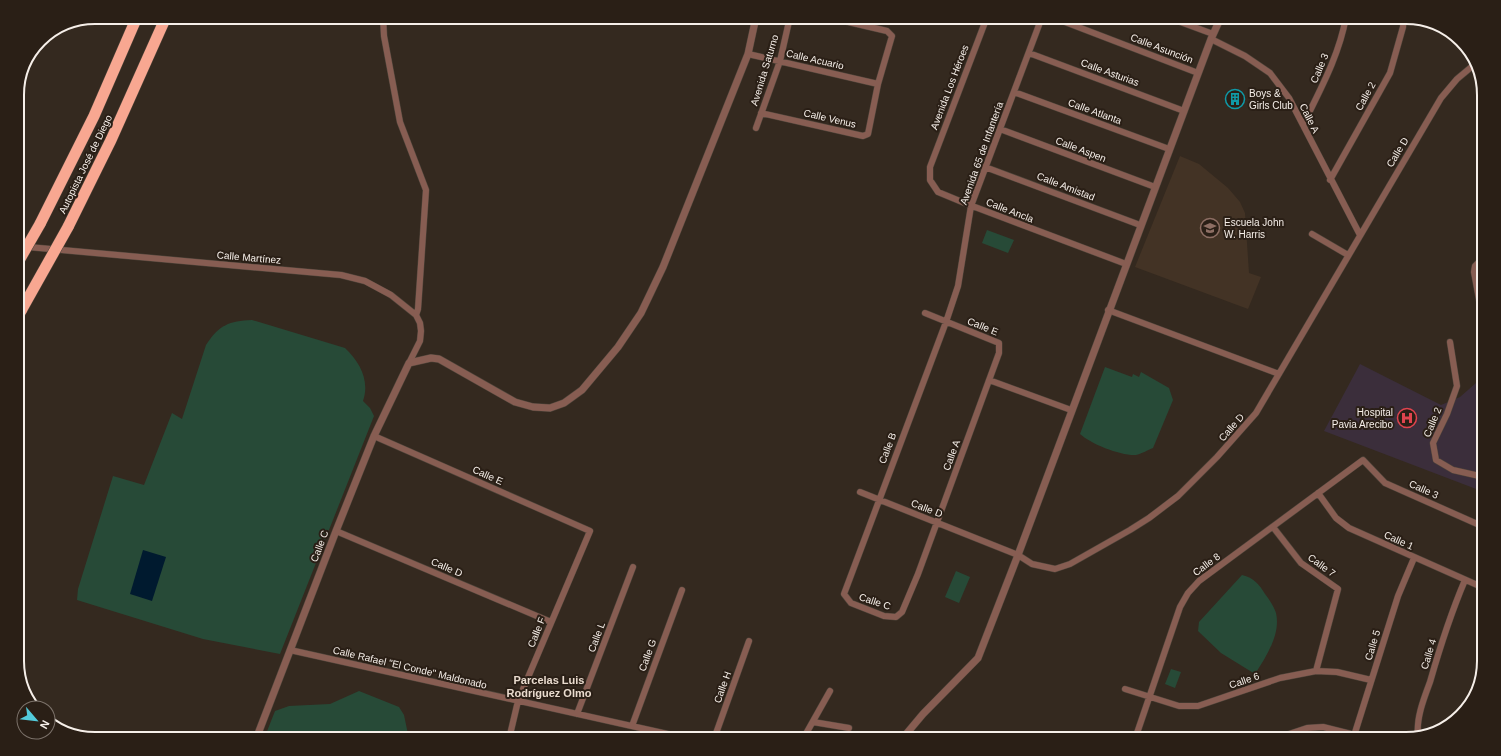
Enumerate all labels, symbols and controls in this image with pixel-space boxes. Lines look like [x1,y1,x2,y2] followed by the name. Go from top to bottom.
[1129,31,1195,65] street label: Calle Asunción
[748,33,781,107] street label: Avenida Saturno
[928,43,971,131] street label: Avenida Los Héroes
[785,48,845,72] street label: Calle Acuario
[1308,51,1331,85] street label: Calle 3
[1079,57,1140,88] street label: Calle Asturias
[1353,80,1378,113] street label: Calle 2
[1224,88,1246,110] building icon: Boys & Girls Club
[1249,88,1293,111] place label: Boys & Girls Club
[1067,97,1123,126] street label: Calle Atlanta
[958,100,1005,206] street label: Avenida 65 de Infantería
[1297,102,1322,135] street label: Calle A
[803,107,857,130] street label: Calle Venus
[57,113,114,215] street label: Autopista José de Diego
[1054,135,1108,164] street label: Calle Aspen
[1384,135,1411,169] street label: Calle D
[1035,170,1096,203] street label: Calle Amistad
[984,196,1036,225] street label: Calle Ancla
[1199,217,1221,239] school or university icon: Escuela John W. Harris
[1224,217,1284,240] place label: Escuela John W. Harris
[216,249,282,266] street label: Calle Martínez
[966,315,1000,338] street label: Calle E
[1421,405,1444,439] street label: Calle 2
[1332,407,1393,430] place label: Hospital Pavia Arecibo
[1396,407,1418,429] hospital icon: Hospital Pavia Arecibo
[1216,411,1246,443] street label: Calle D
[877,431,898,465] street label: Calle B
[941,438,962,472] street label: Calle A
[471,464,505,487] street label: Calle E
[1407,478,1441,501] street label: Calle 3
[910,497,944,519] street label: Calle D
[308,529,330,563] street label: Calle C
[1382,529,1416,552] street label: Calle 1
[1191,550,1222,578] street label: Calle 8
[1306,552,1338,579] street label: Calle 7
[430,556,464,579] street label: Calle D
[858,591,892,612] street label: Calle C
[525,615,547,649] street label: Calle F
[586,620,607,654] street label: Calle L
[1363,628,1382,662] street label: Calle 5
[637,637,658,673] street label: Calle G
[1419,637,1438,671] street label: Calle 4
[332,644,488,691] street label: Calle Rafael "El Conde" Maldonado
[712,670,733,704] street label: Calle H
[1228,670,1261,691] street label: Calle 6
[507,674,592,699] district label: Parcelas Luis Rodríguez Olmo
[16,700,56,740] north arrow
[38,718,52,731] text: N

